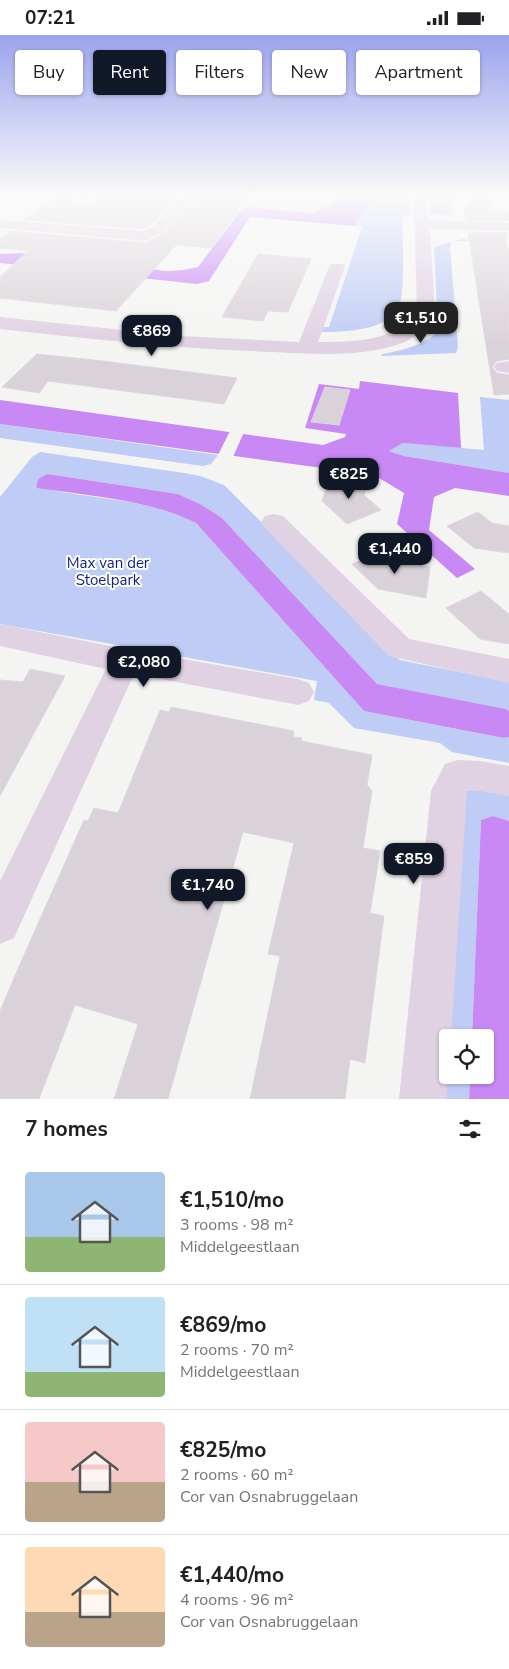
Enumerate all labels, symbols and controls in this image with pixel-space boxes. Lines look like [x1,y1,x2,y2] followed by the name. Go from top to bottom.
[25,5,75,31] text: 07:21
[15,50,83,95] chip: Buy
[93,50,166,95] chip: Rent
[176,50,262,95] chip: Filters
[272,50,346,95] chip: New
[356,50,480,95] chip: Apartment
[380,301,462,344] pin: €1,510
[395,307,447,329] text: €1,510
[122,315,182,357] pin: €869
[133,320,171,342] text: €869
[319,457,379,500] pin: €825
[330,463,368,485] text: €825
[354,533,436,575] pin: €1,440
[369,538,421,560] text: €1,440
[67,553,150,590] park label: Max van der Stoelpark
[103,645,185,688] pin: €2,080
[118,651,170,673] text: €2,080
[384,843,444,885] pin: €859
[395,848,433,870] text: €859
[167,869,249,911] pin: €1,740
[182,874,234,896] text: €1,740
[439,1029,494,1084] map controls
[439,1029,494,1084] button: locate
[25,1115,108,1143] text: 7 homes
[456,1115,484,1143] icon: filters
[180,1186,284,1214] text: €1,510/mo
[65,1192,125,1252] icon: home
[180,1214,293,1236] text: 3 rooms · 98 m²
[180,1236,300,1258] text: Middelgeestlaan
[180,1311,266,1339] text: €869/mo
[65,1317,125,1377] icon: home
[180,1339,293,1361] text: 2 rooms · 70 m²
[180,1361,300,1383] text: Middelgeestlaan
[180,1436,266,1464] text: €825/mo
[65,1442,125,1502] icon: home
[180,1464,293,1486] text: 2 rooms · 60 m²
[180,1486,358,1508] text: Cor van Osnabruggelaan
[180,1561,284,1589] text: €1,440/mo
[65,1567,125,1627] icon: home
[180,1589,293,1611] text: 4 rooms · 96 m²
[180,1611,358,1633] text: Cor van Osnabruggelaan

